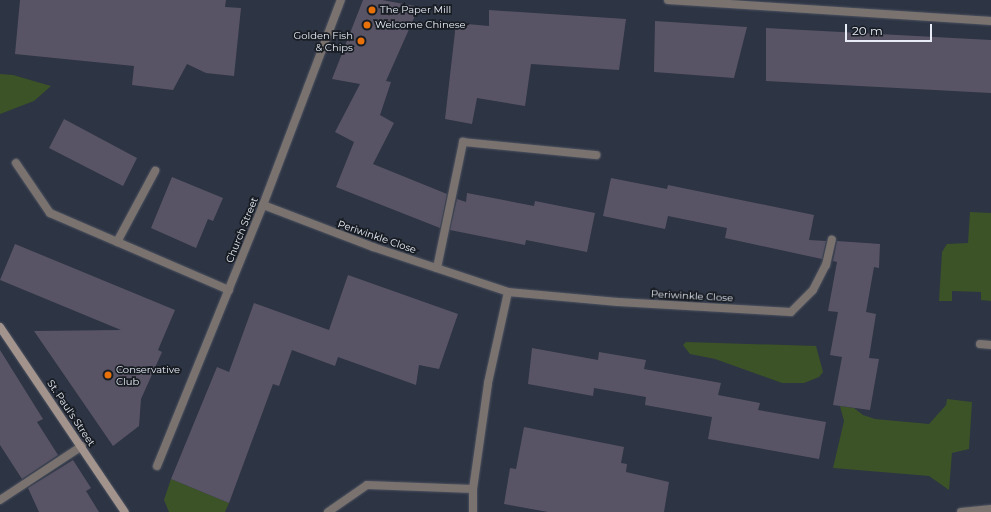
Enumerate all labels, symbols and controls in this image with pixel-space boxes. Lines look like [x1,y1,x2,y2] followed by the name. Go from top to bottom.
[380,4,451,16] place label: The Paper Mill
[367,5,377,15] marker: The Paper Mill
[847,16,934,42] scale bar
[375,19,466,31] place label: Welcome Chinese
[362,20,372,30] marker: Welcome Chinese
[852,23,883,38] text: 20 m
[293,29,353,52] place label: Golden Fish & Chips
[356,36,366,46] marker: Golden Fish & Chips
[223,195,261,265] street label: Church Street
[336,218,418,256] street label: Periwinkle Close
[651,288,733,304] street label: Periwinkle Close
[116,363,180,386] place label: Conservative Club
[103,370,113,380] marker: Conservative Club
[44,378,98,448] street label: St. Paul's Street

